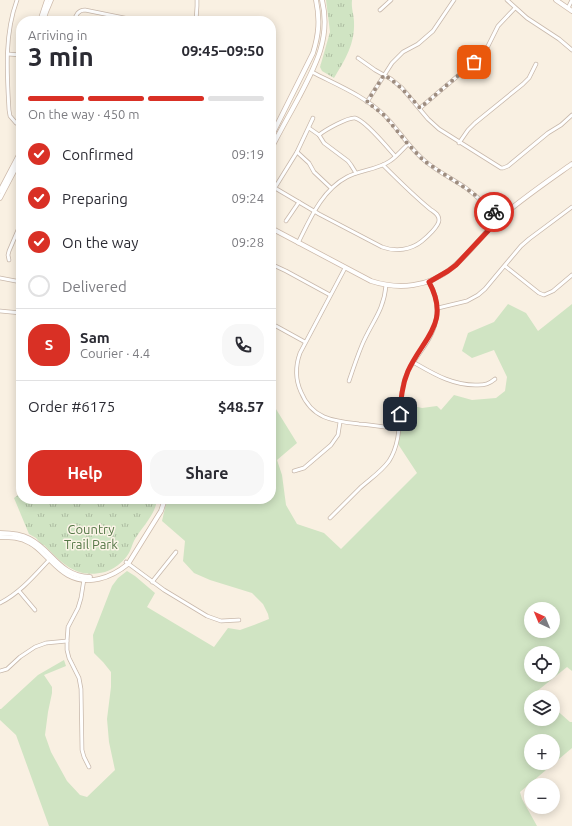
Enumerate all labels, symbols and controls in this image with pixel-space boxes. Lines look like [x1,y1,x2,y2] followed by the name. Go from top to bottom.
[28,28,87,42] text: Arriving in
[28,42,94,71] text: 3 min
[181,42,264,59] text: 09:45–09:50
[457,45,491,79] pin
[463,51,485,73] icon: bag
[28,107,140,121] text: On the way · 450 m
[28,143,50,165] icon: check
[62,146,134,163] text: Confirmed
[231,147,264,161] text: 09:19
[28,187,50,209] icon: check
[62,190,128,207] text: Preparing
[231,191,264,205] text: 09:24
[474,192,514,232] courier
[483,201,505,223] icon: bike
[28,231,50,253] icon: check
[62,234,138,251] text: On the way
[231,235,264,249] text: 09:28
[62,278,127,295] text: Delivered
[222,324,264,366] button: phone
[80,329,110,346] text: Sam
[45,336,53,353] text: S
[80,346,150,360] text: Courier · 4.4
[383,397,417,431] pin
[28,398,115,415] text: Order #6175
[218,398,264,415] text: $48.57
[389,403,411,425] icon: home
[28,450,142,496] button: Help
[150,450,264,496] button: Share
[64,522,118,551] park label: Country Trail Park
[524,602,560,638] north arrow
[524,602,560,814] map controls
[524,646,560,682] button: locate
[524,690,560,726] button: layers
[524,734,560,770] button: +
[524,778,560,814] button: −

